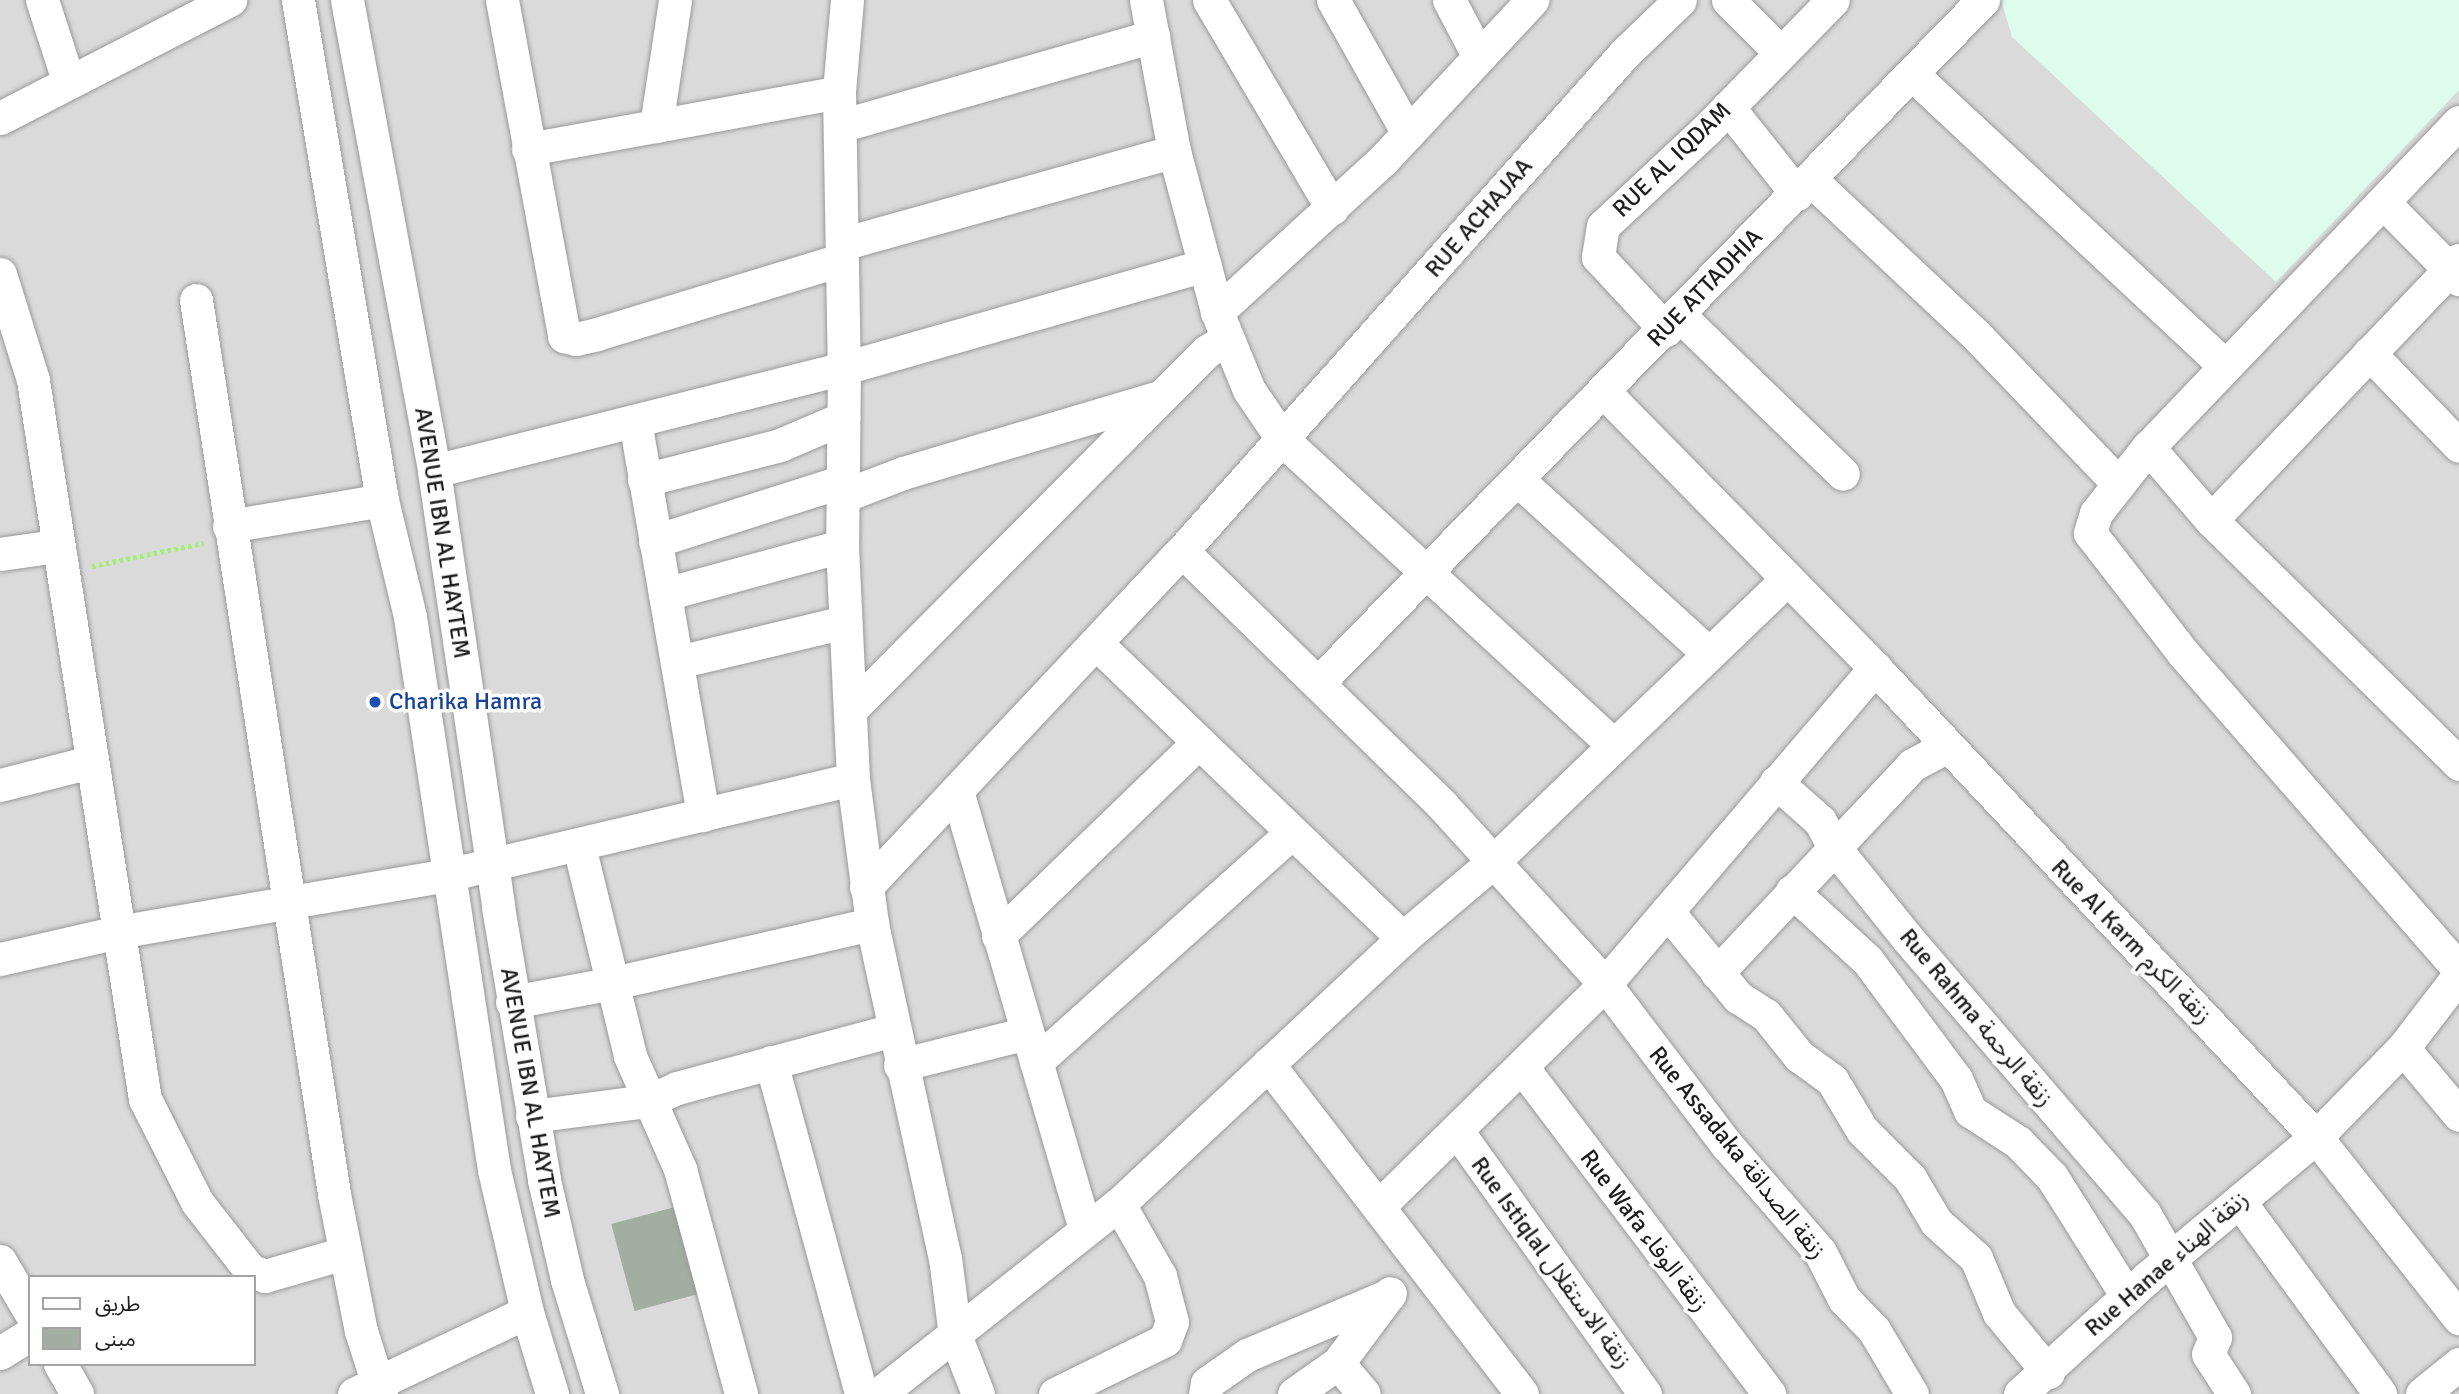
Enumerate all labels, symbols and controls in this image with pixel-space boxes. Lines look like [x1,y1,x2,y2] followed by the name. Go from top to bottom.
[1607,96,1737,224] street label: RUE AL IQDAM
[1419,152,1539,284] street label: RUE ACHAJAA
[1641,223,1769,353] street label: RUE ATTADHIA
[408,405,476,661] street label: AVENUE IBN AL HAYTEM
[389,688,542,716] place label: Charika Hamra
[367,694,383,710] marker: Charika Hamra
[2045,853,2217,1031] street label: Rue Al Karm زنقة الكرم
[1893,923,2059,1113] street label: Rue Rahma زنقة الرحمة
[494,965,566,1221] street label: AVENUE IBN AL HAYTEM
[1642,1041,1832,1265] street label: Rue Assadaka زنقة الصداقة
[1574,1144,1714,1318] street label: Rue Wafa زنقة الوفاء
[1464,1151,1638,1375] street label: Rue Istiqlal زنقة الاستقلال
[2079,1185,2255,1343] street label: Rue Hanae زنقة الهناء
[28,1275,256,1366] legend
[95,1291,140,1317] text: طريق
[95,1326,136,1352] text: مبنى

